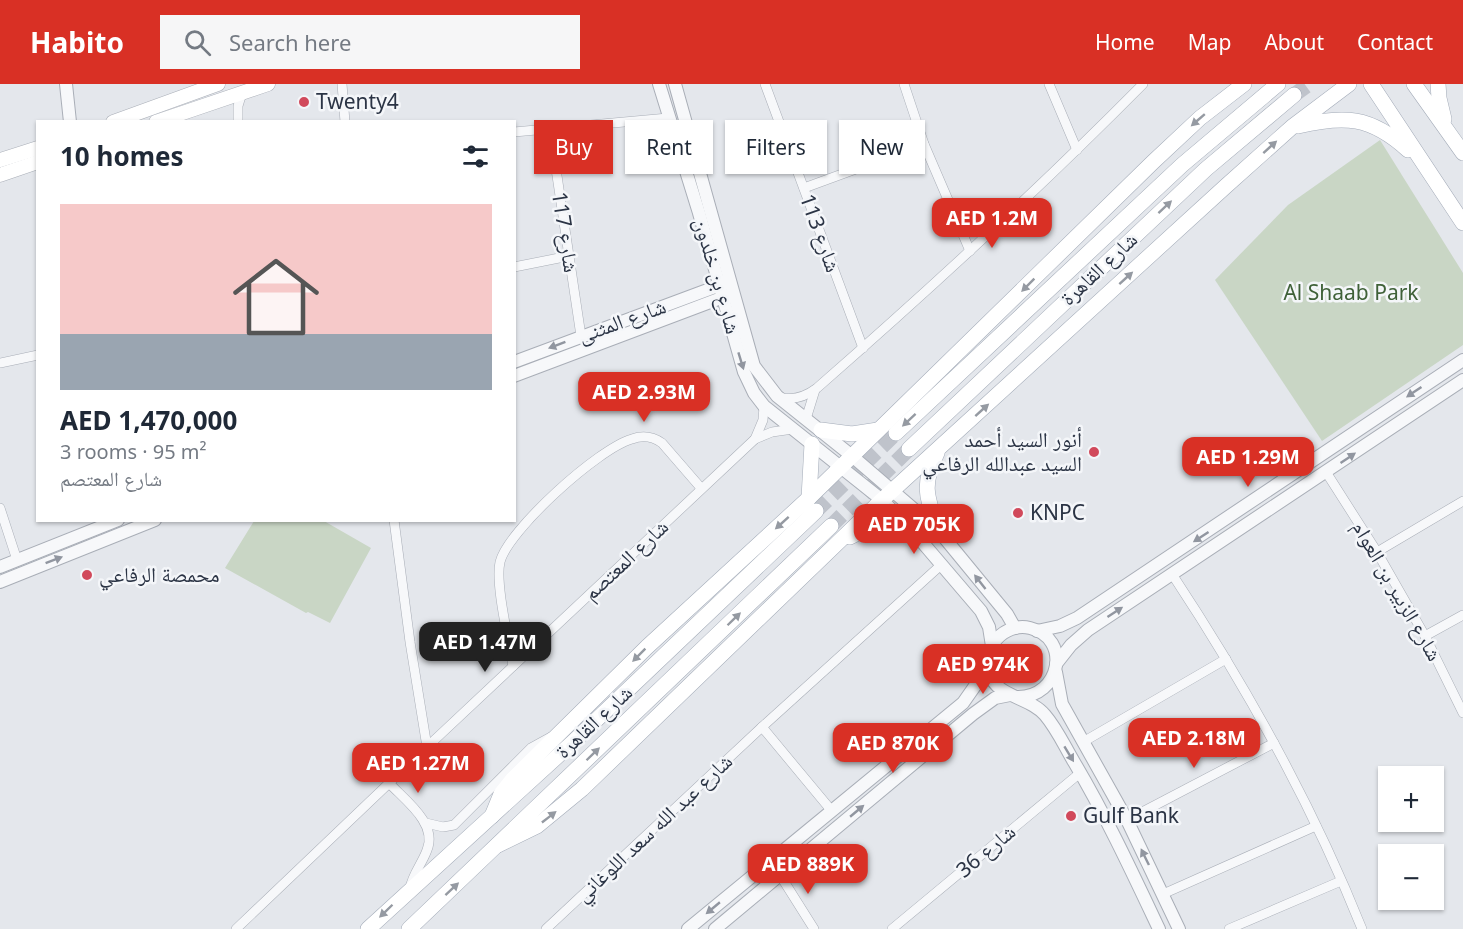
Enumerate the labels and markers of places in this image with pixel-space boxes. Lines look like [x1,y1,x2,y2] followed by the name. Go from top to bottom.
[316,87,399,115] place label: Twenty4
[297,95,311,109] marker: Twenty4
[930,198,1054,249] pin: AED 1.2M
[575,372,713,423] pin: AED 2.93M
[922,425,1082,480] place label: أنور السيد أحمد السيد عبدالله الرفاعي
[1179,437,1317,488] pin: AED 1.29M
[1087,445,1101,459] marker: أنور السيد أحمد السيد عبدالله الرفاعي
[1030,498,1085,526] place label: KNPC
[852,504,976,555] pin: AED 705K
[1011,506,1025,520] marker: KNPC
[99,560,220,591] place label: محمصة الرفاعي
[80,568,94,582] marker: محمصة الرفاعي
[416,622,554,673] pin: AED 1.47M
[921,644,1045,695] pin: AED 974K
[1125,718,1263,769] pin: AED 2.18M
[831,723,955,774] pin: AED 870K
[349,743,487,794] pin: AED 1.27M
[1083,801,1180,829] place label: Gulf Bank
[1064,809,1078,823] marker: Gulf Bank
[746,844,870,895] pin: AED 889K

